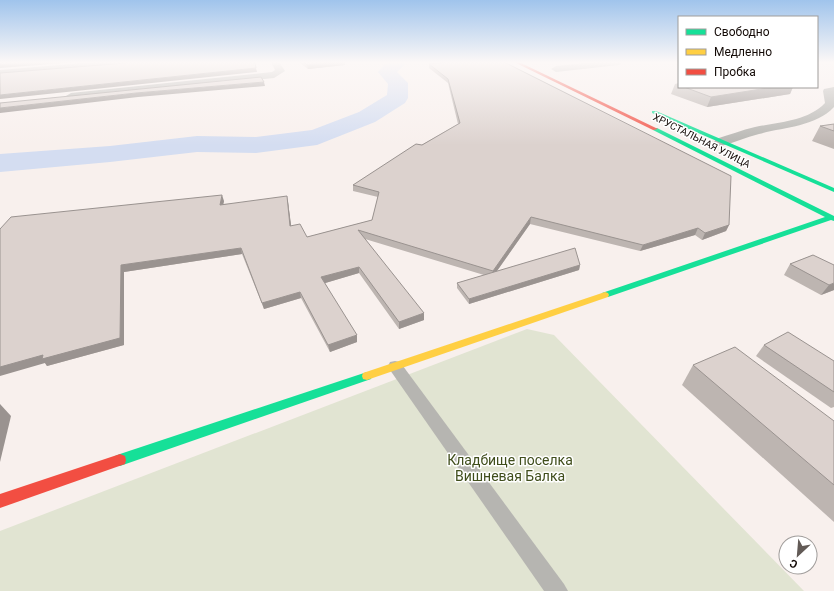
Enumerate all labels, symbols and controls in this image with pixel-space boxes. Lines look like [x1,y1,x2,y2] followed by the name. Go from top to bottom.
[678,16,818,88] legend
[714,25,770,39] text: Свободно
[714,45,772,59] text: Медленно
[714,65,756,79] text: Пробка
[651,111,753,170] street label: ХРУСТАЛЬНАЯ УЛИЦА
[447,452,573,484] park label: Кладбище поселка Вишневая Балка
[778,535,818,575] north arrow
[788,556,800,571] text: С

